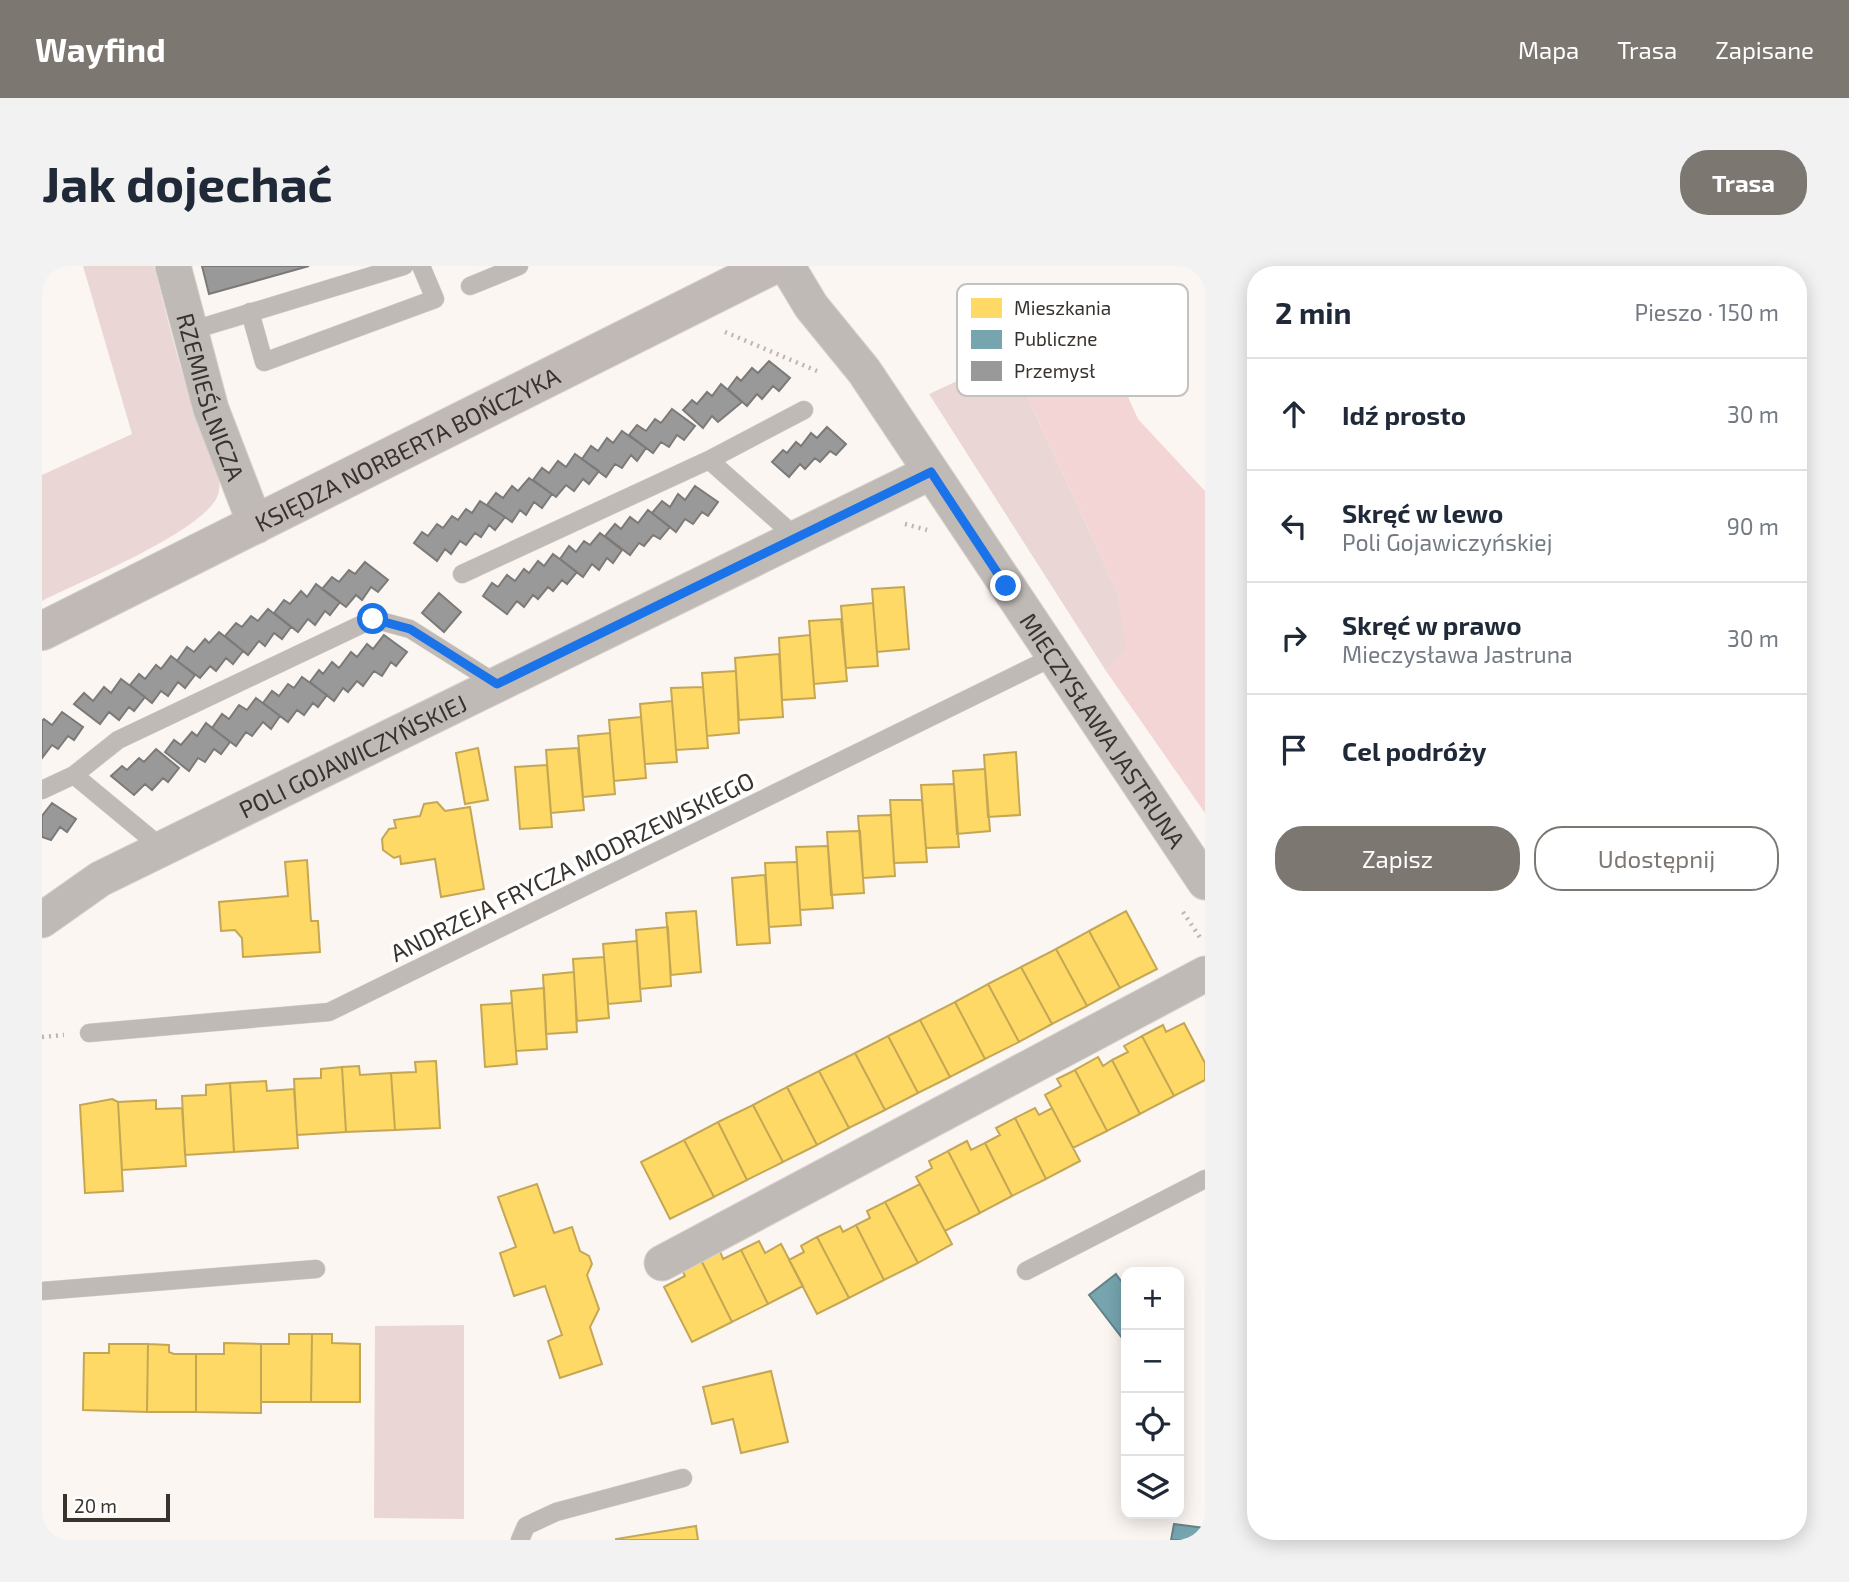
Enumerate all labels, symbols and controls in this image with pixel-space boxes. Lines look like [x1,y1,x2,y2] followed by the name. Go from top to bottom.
[35,29,166,69] text: Wayfind
[1518,35,1579,64] text: Mapa
[1617,35,1677,64] text: Trasa
[1715,35,1814,64] text: Zapisane
[1680,150,1807,215] button: Trasa
[42,153,333,212] text: Jak dojechać
[957,284,1188,396] legend
[1275,294,1352,330] text: 2 min
[1014,296,1111,319] text: Mieszkania
[1635,298,1779,326] text: Pieszo · 150 m
[172,310,251,484] street label: RZEMIEŚLNICZA
[1014,327,1097,350] text: Publiczne
[1014,359,1095,382] text: Przemysł
[249,360,564,537] street label: KSIĘDZA NORBERTA BOŃCZYKA
[1275,395,1313,433] icon: ahead
[1342,399,1466,430] text: Idź prosto
[1727,400,1779,428] text: 30 m
[1342,497,1503,528] text: Skręć w lewo
[1275,507,1313,545] icon: left
[1727,512,1779,540] text: 90 m
[1342,528,1552,556] text: Poli Gojawiczyńskiej
[990,570,1021,601] route end
[357,603,388,634] route start
[1015,607,1192,853] street label: MIECZYSŁAWA JASTRUNA
[1342,609,1522,640] text: Skręć w prawo
[1275,619,1313,657] icon: right
[1727,624,1779,652] text: 30 m
[1342,640,1573,668] text: Mieczysława Jastruna
[234,687,471,823] street label: POLI GOJAWICZYŃSKIEJ
[1275,731,1313,769] icon: arrive
[1342,735,1487,766] text: Cel podróży
[385,765,759,967] street label: ANDRZEJA FRYCZA MODRZEWSKIEGO
[1275,826,1520,891] button: Zapisz
[1534,826,1779,891] button: Udostępnij
[1121,1267,1184,1519] map controls
[1121,1267,1184,1330] button: +
[1121,1330,1184,1393] button: −
[1121,1393,1184,1456] button: locate
[1121,1456,1184,1519] button: layers
[63,1491,170,1523] scale bar
[74,1494,117,1517] text: 20 m

